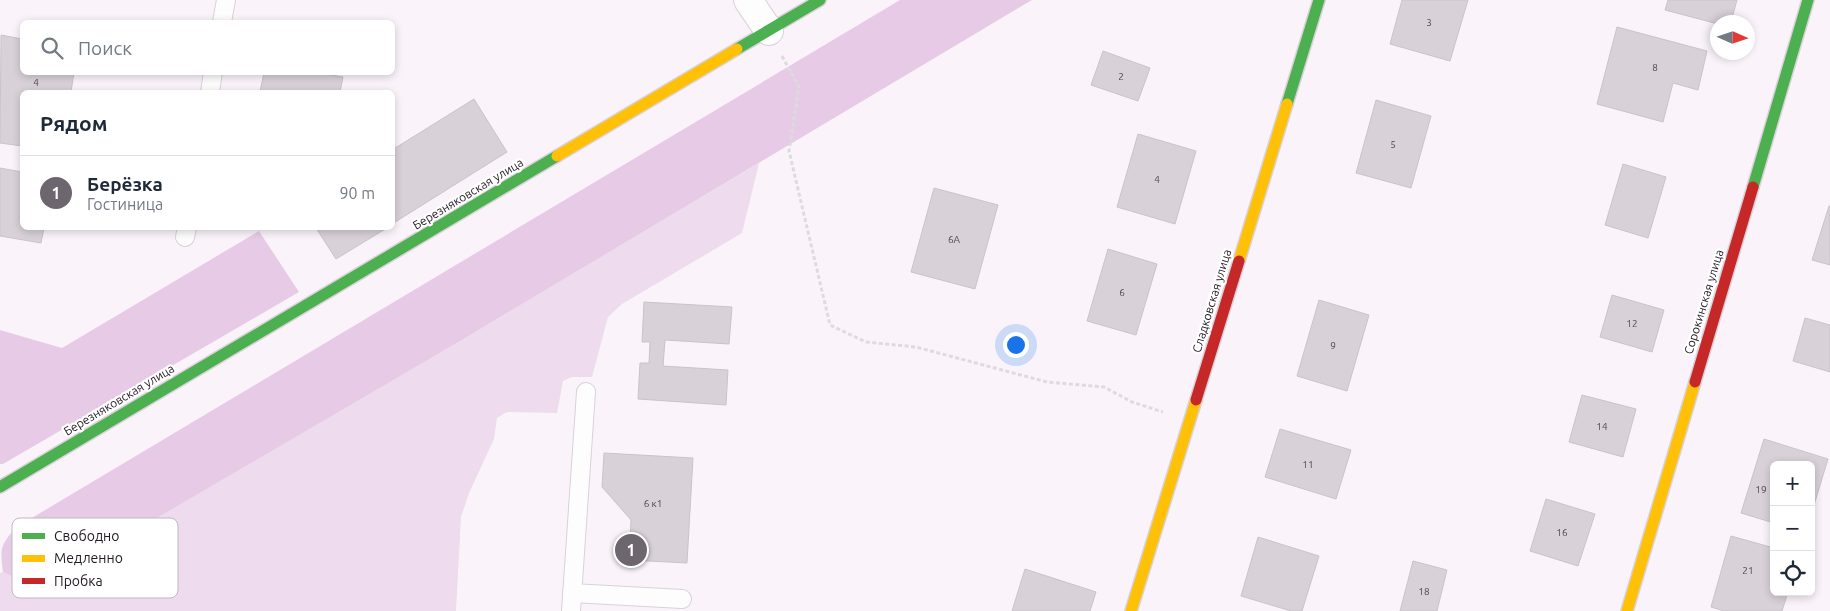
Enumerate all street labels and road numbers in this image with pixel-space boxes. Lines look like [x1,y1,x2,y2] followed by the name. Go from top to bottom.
[410,155,525,232] street label: Березняковская улица
[1190,248,1233,354] street label: Сладковская улица
[1681,248,1726,356] street label: Сорокинская улица
[61,361,176,438] street label: Березняковская улица

